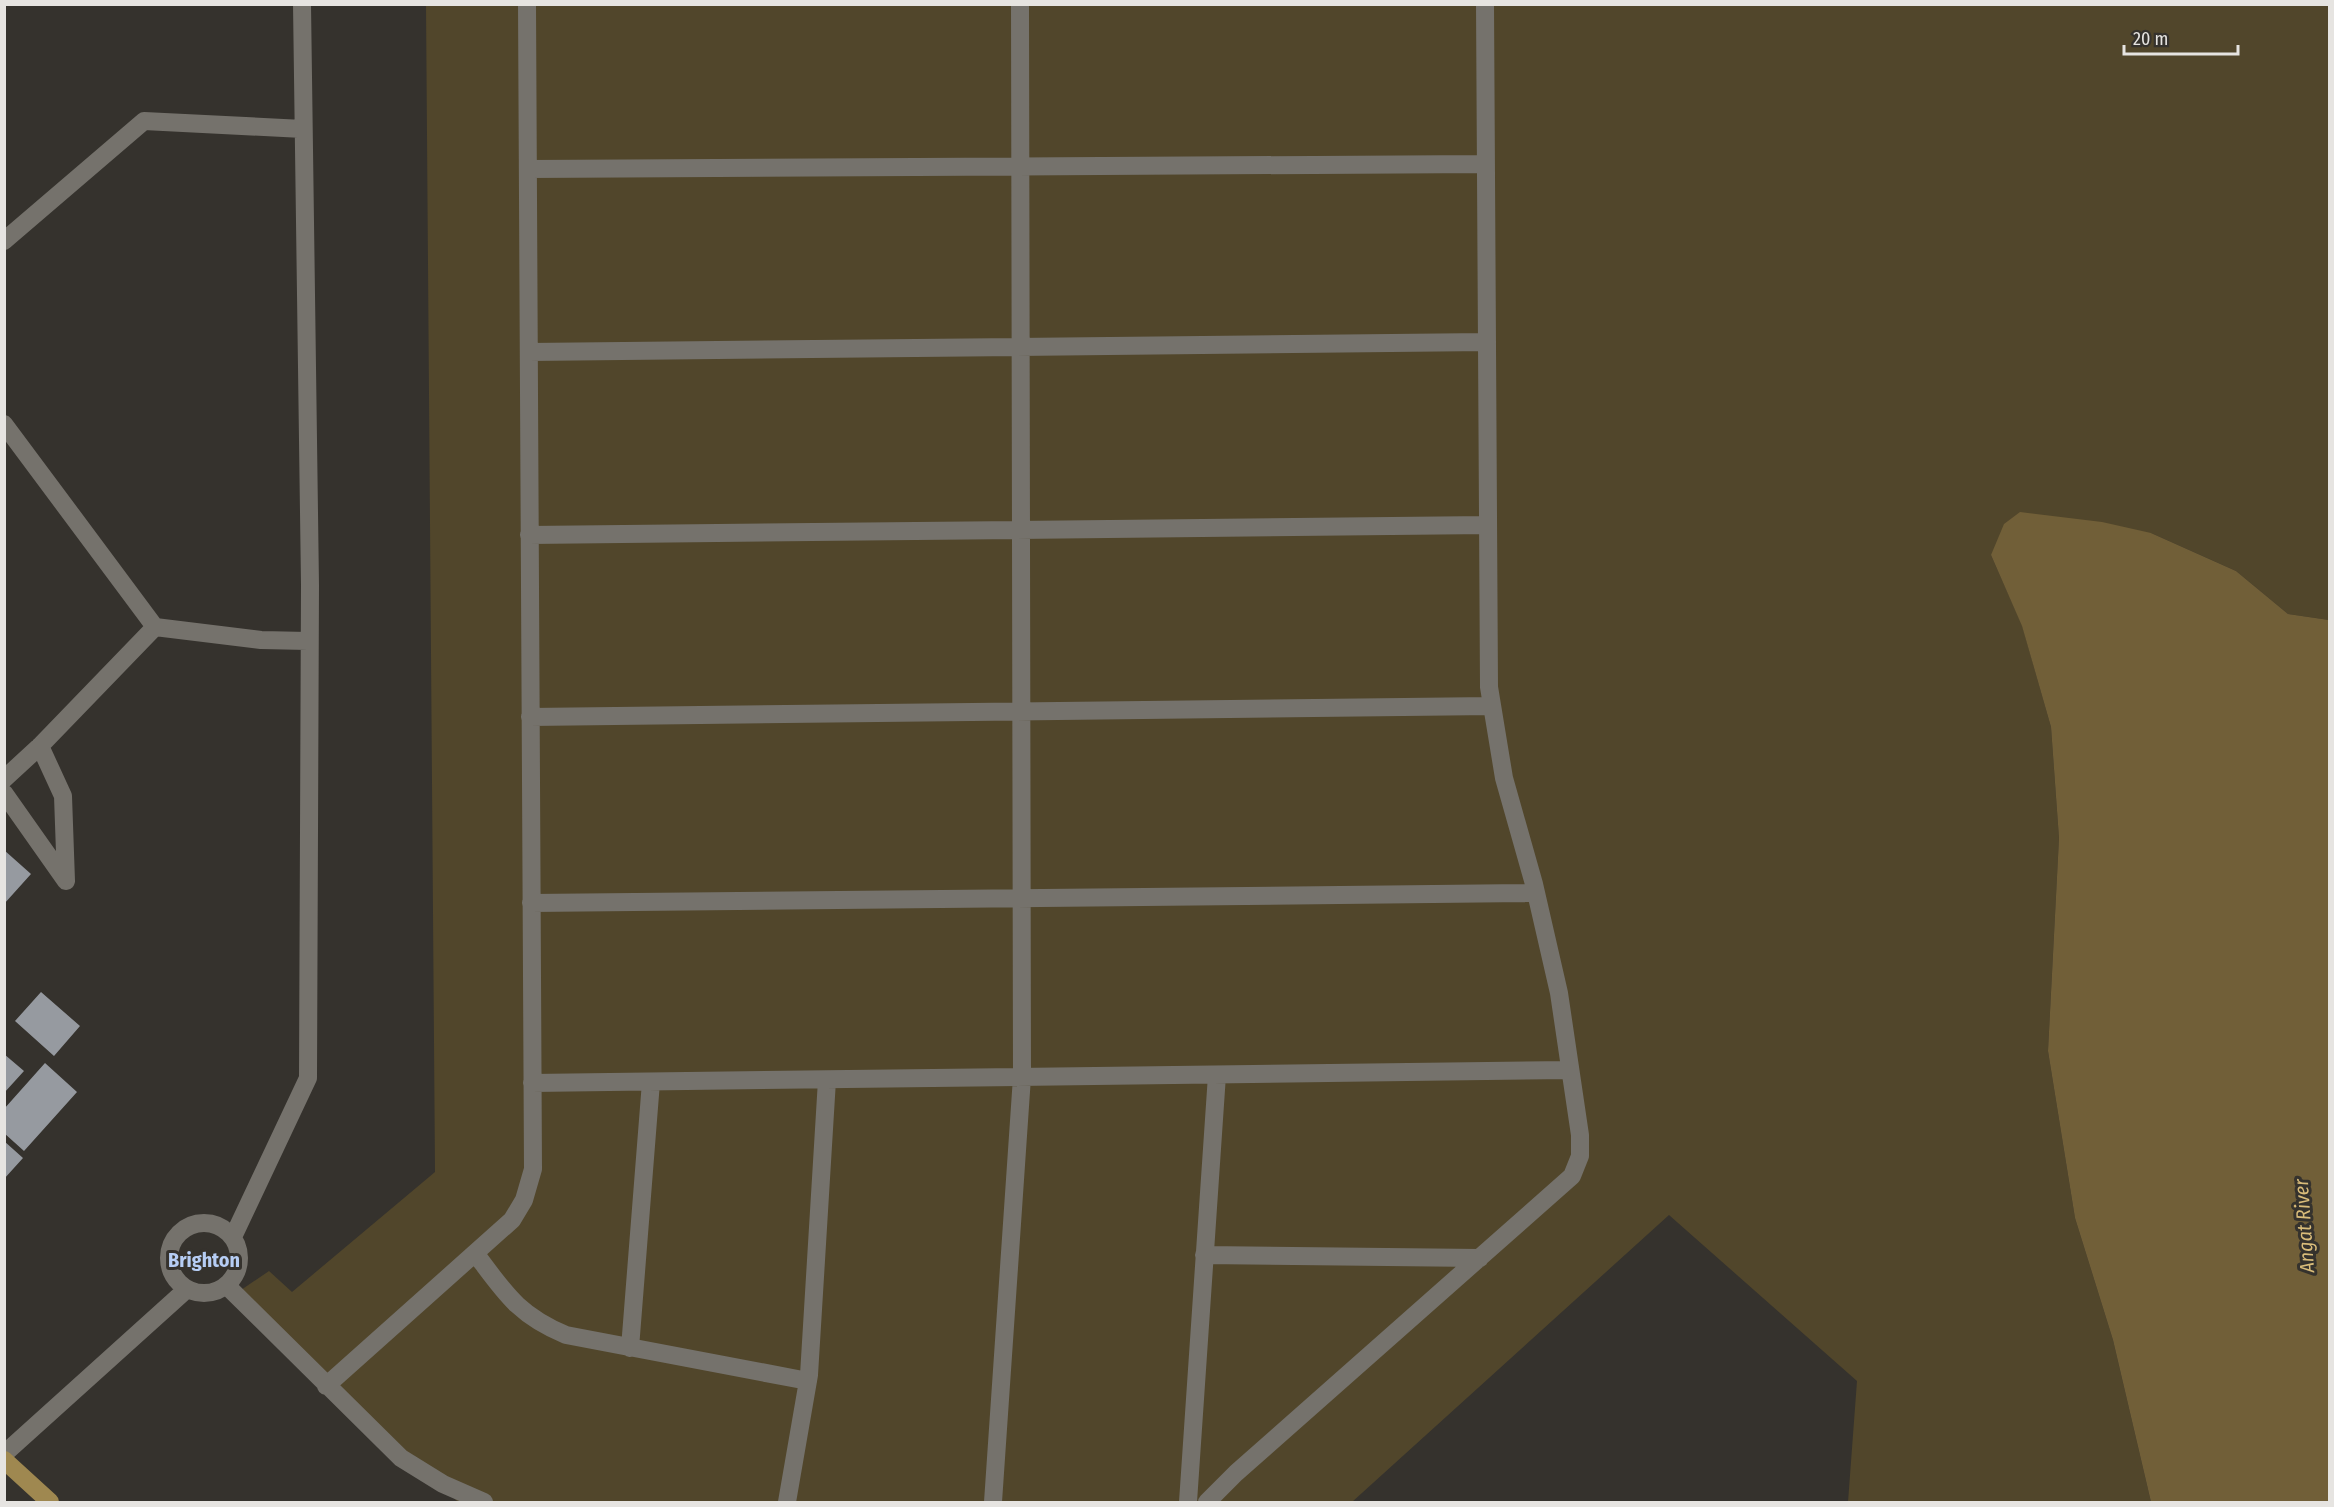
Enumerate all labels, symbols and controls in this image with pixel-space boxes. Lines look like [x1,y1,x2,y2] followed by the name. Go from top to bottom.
[2124,18,2238,56] scale bar
[2133,28,2168,50] text: 20 m
[2289,1177,2319,1275] water label: Angat River
[168,1248,240,1272] district label: Brighton

